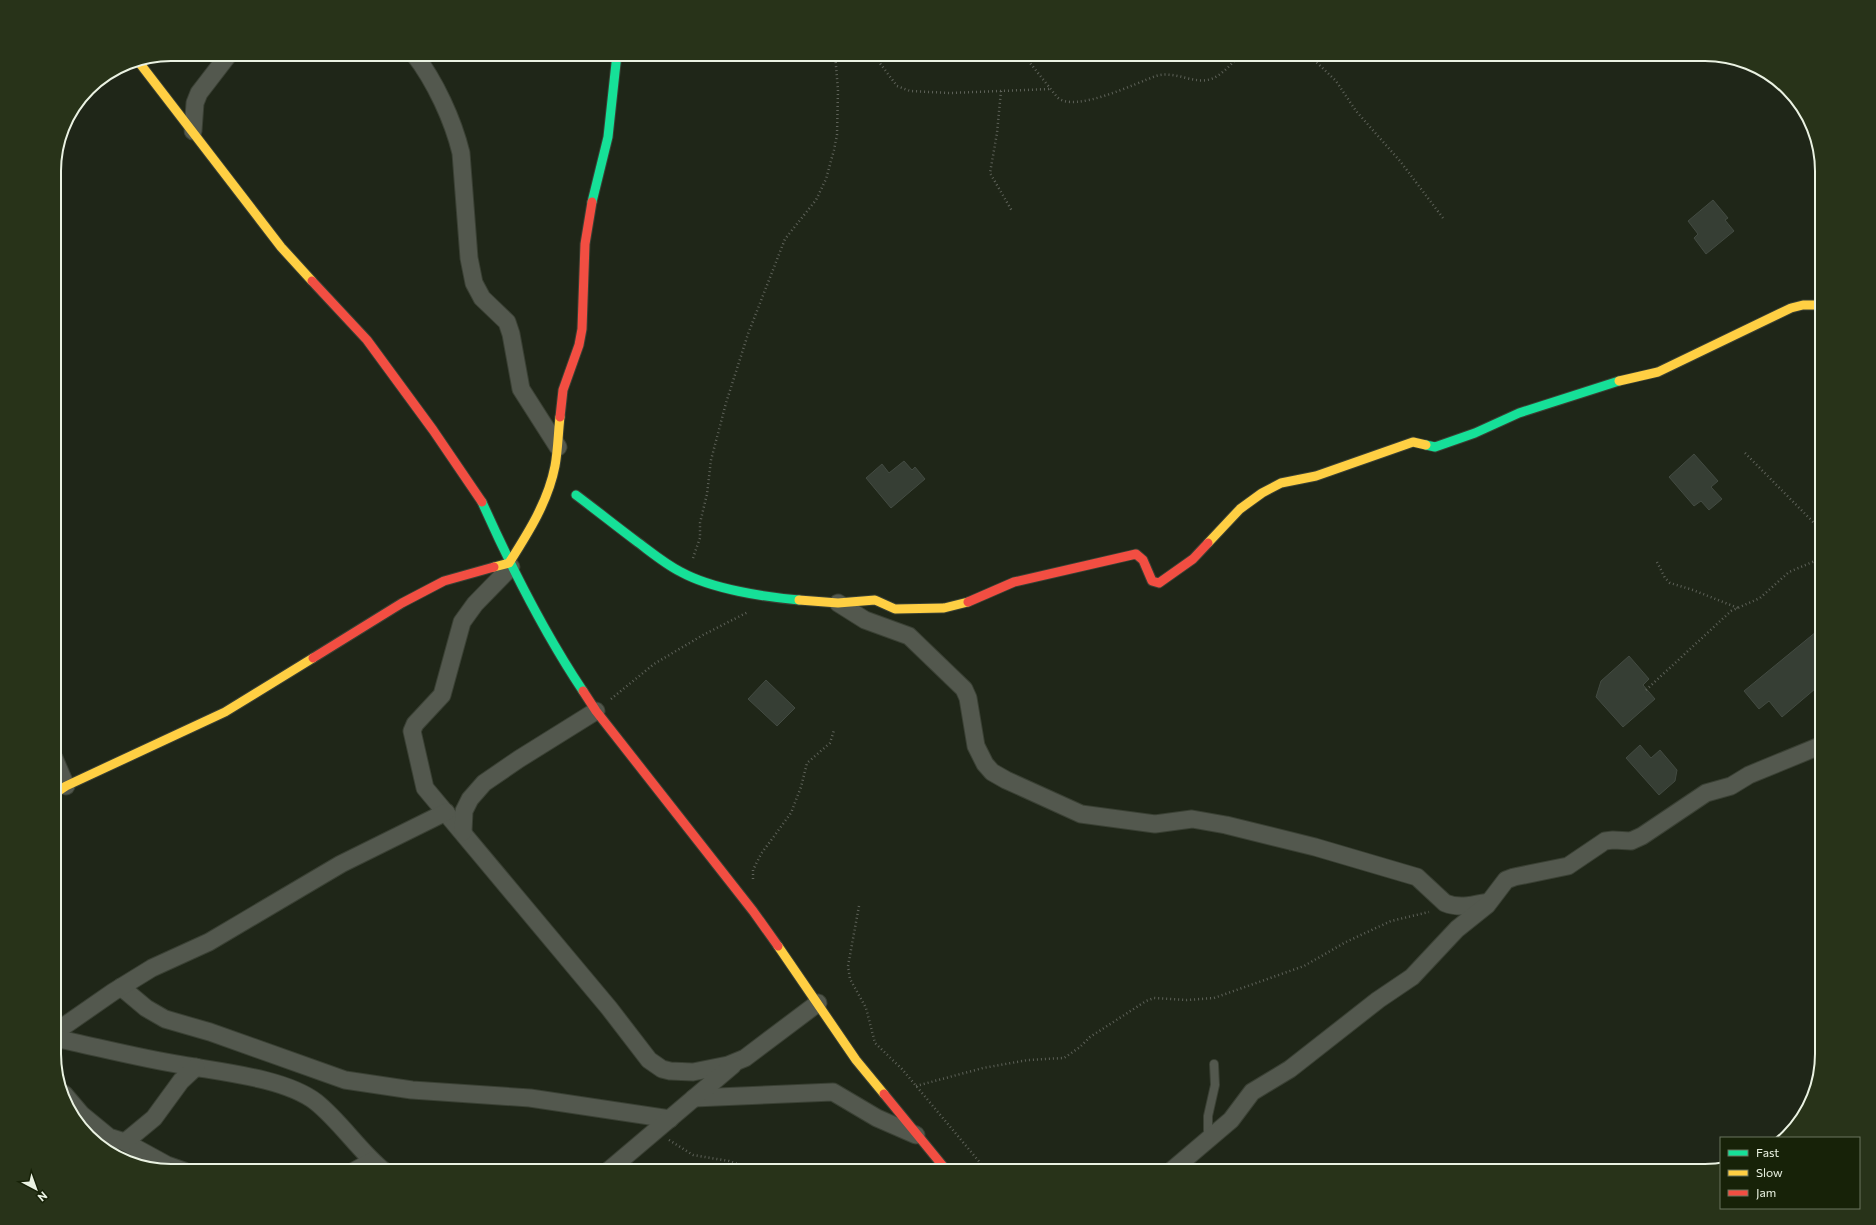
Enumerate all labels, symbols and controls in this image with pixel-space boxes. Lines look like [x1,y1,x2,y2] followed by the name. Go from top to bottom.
[1720,1137,1860,1209] legend
[1756,1145,1779,1159] text: Fast
[1756,1165,1783,1179] text: Slow
[16,1169,56,1209] north arrow
[1756,1185,1776,1200] text: Jam
[36,1189,50,1205] text: N

